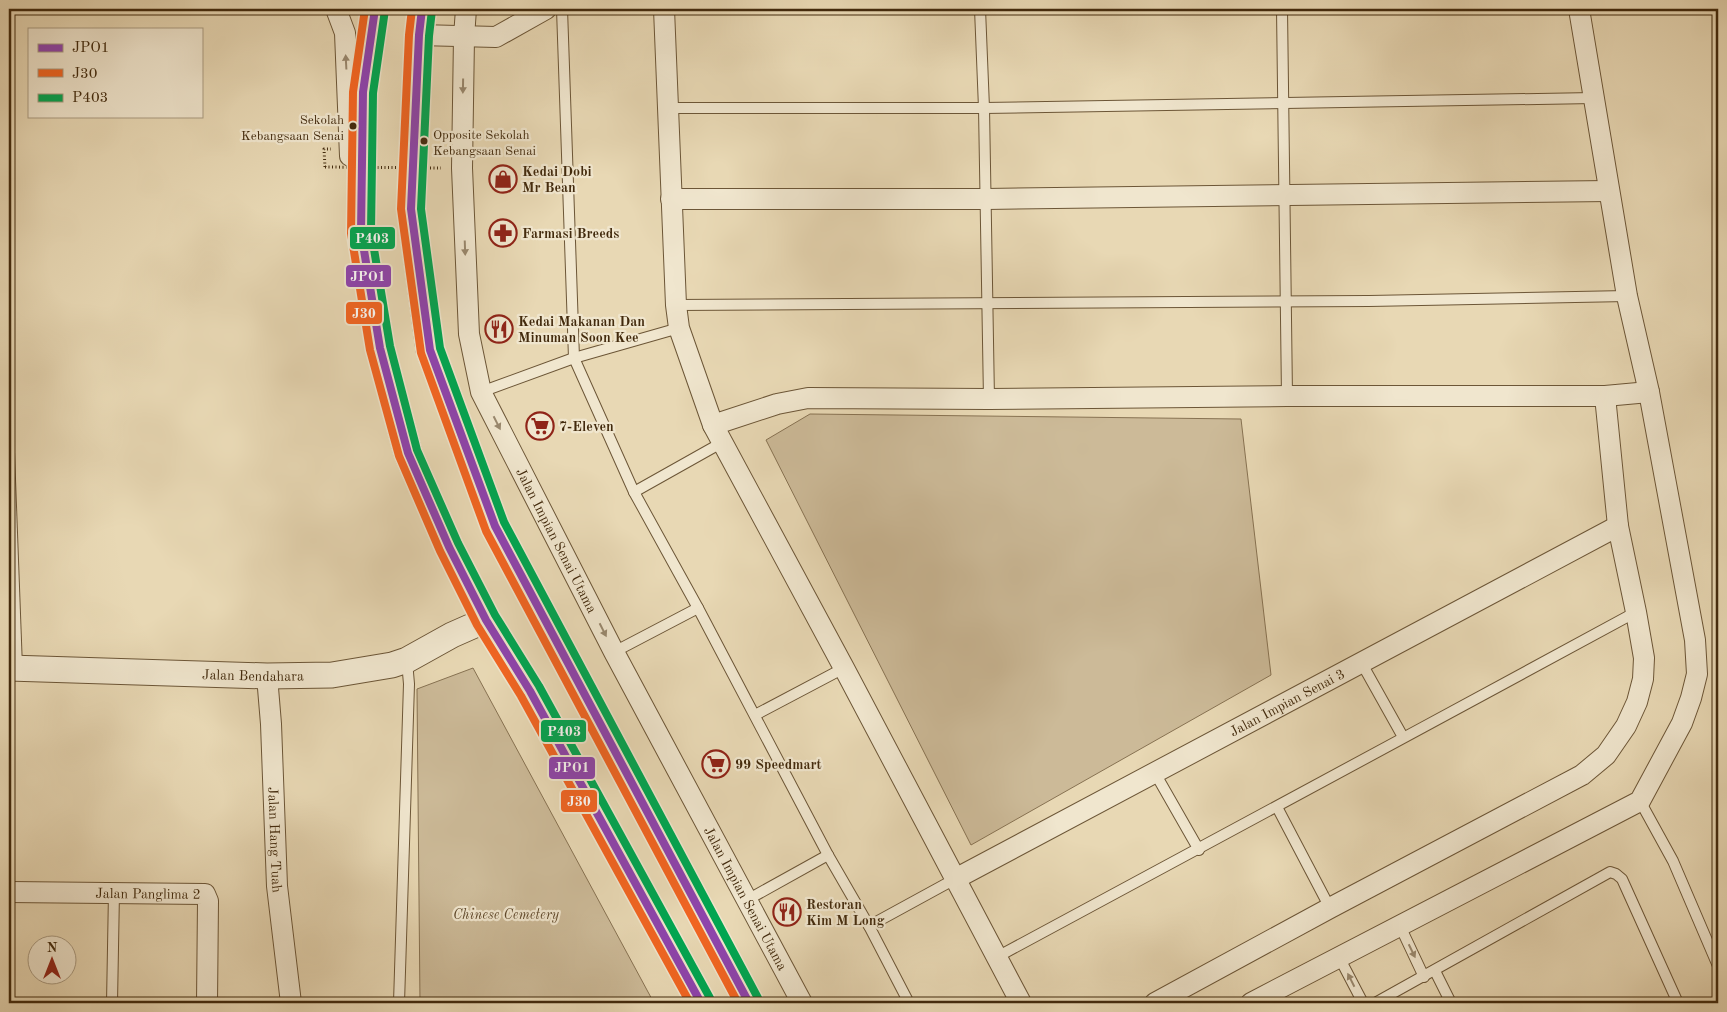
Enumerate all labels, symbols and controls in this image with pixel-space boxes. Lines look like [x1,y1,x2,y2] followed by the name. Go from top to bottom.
[28,28,202,118] legend
[72,41,110,56] text: JPO1
[341,53,349,69] one-way arrow
[72,67,98,82] text: J30
[459,78,467,94] one-way arrow
[72,91,108,106] text: P403
[241,114,344,143] place label: Sekolah Kebangsaan Senai
[348,121,358,131] marker: Sekolah Kebangsaan Senai
[433,129,537,158] place label: Opposite Sekolah Kebangsaan Senai
[419,136,429,146] marker: Opposite Sekolah Kebangsaan Senai
[488,164,518,194] shop icon: Kedai Dobi Mr Bean
[522,165,592,195] place label: Kedai Dobi Mr Bean
[488,218,518,248] pharmacy icon: Farmasi Breeds
[349,226,396,250] line badge: P403
[522,227,619,241] place label: Farmasi Breeds
[355,232,389,246] text: P403
[462,240,470,256] one-way arrow
[345,264,392,288] line badge: JPO1
[350,270,386,284] text: JPO1
[345,301,383,325] line badge: J30
[352,307,376,321] text: J30
[484,314,514,344] restaurant icon: Kedai Makanan Dan Minuman Soon Kee
[518,315,645,345] place label: Kedai Makanan Dan Minuman Soon Kee
[525,411,555,441] supermarket icon: 7-Eleven
[493,416,501,430] one-way arrow
[559,420,614,434] place label: 7-Eleven
[513,466,599,616] street label: Jalan Impian Senai Utama
[599,623,607,637] one-way arrow
[1227,667,1347,739] street label: Jalan Impian Senai 3
[202,668,304,684] street label: Jalan Bendahara
[540,719,587,743] line badge: P403
[547,725,581,739] text: P403
[701,749,731,779] supermarket icon: 99 Speedmart
[548,756,596,780] line badge: JPO1
[735,758,822,772] place label: 99 Speedmart
[554,761,590,775] text: JPO1
[265,787,284,894] street label: Jalan Hang Tuah
[560,789,598,813] line badge: J30
[567,795,591,809] text: J30
[701,825,789,973] street label: Jalan Impian Senai Utama
[95,887,201,902] street label: Jalan Panglima 2
[772,897,802,927] restaurant icon: Restoran Kim M Long
[806,898,885,928] place label: Restoran Kim M Long
[453,908,560,923] park label: Chinese Cemetery
[28,934,78,984] north arrow
[47,941,58,955] text: N
[1408,944,1416,958] one-way arrow
[1347,973,1355,987] one-way arrow

